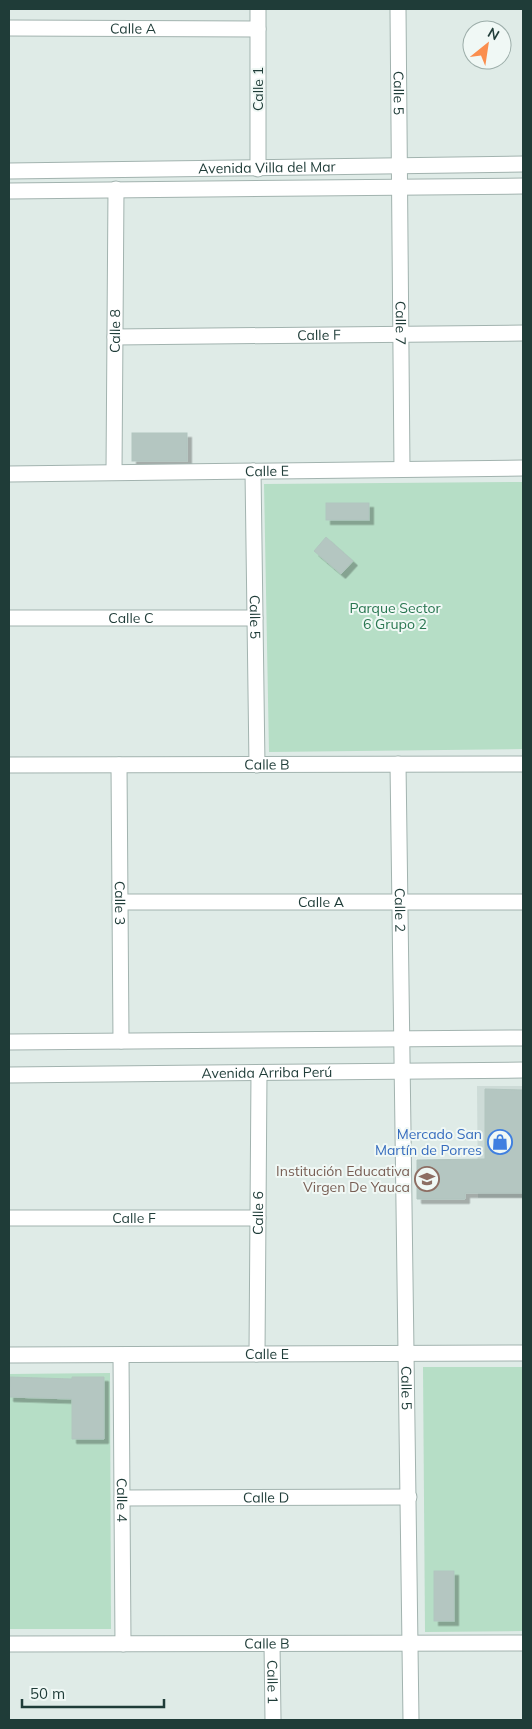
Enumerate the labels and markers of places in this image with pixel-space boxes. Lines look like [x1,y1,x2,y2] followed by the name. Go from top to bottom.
[375,1125,482,1159] place label: Mercado San Martín de Porres
[487,1129,513,1155] shop icon: Mercado San Martín de Porres
[276,1162,410,1196] place label: Institución Educativa Virgen De Yauca
[414,1166,440,1192] school or university icon: Institución Educativa Virgen De Yauca

